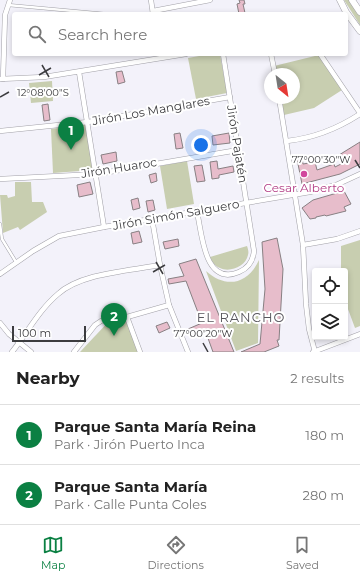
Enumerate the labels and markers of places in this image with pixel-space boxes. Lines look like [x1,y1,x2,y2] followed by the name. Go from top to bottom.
[58,117,84,150] pin: 1
[299,169,309,179] marker: Cesar Alberto
[264,180,344,195] place label: Cesar Alberto
[101,303,127,336] pin: 2

